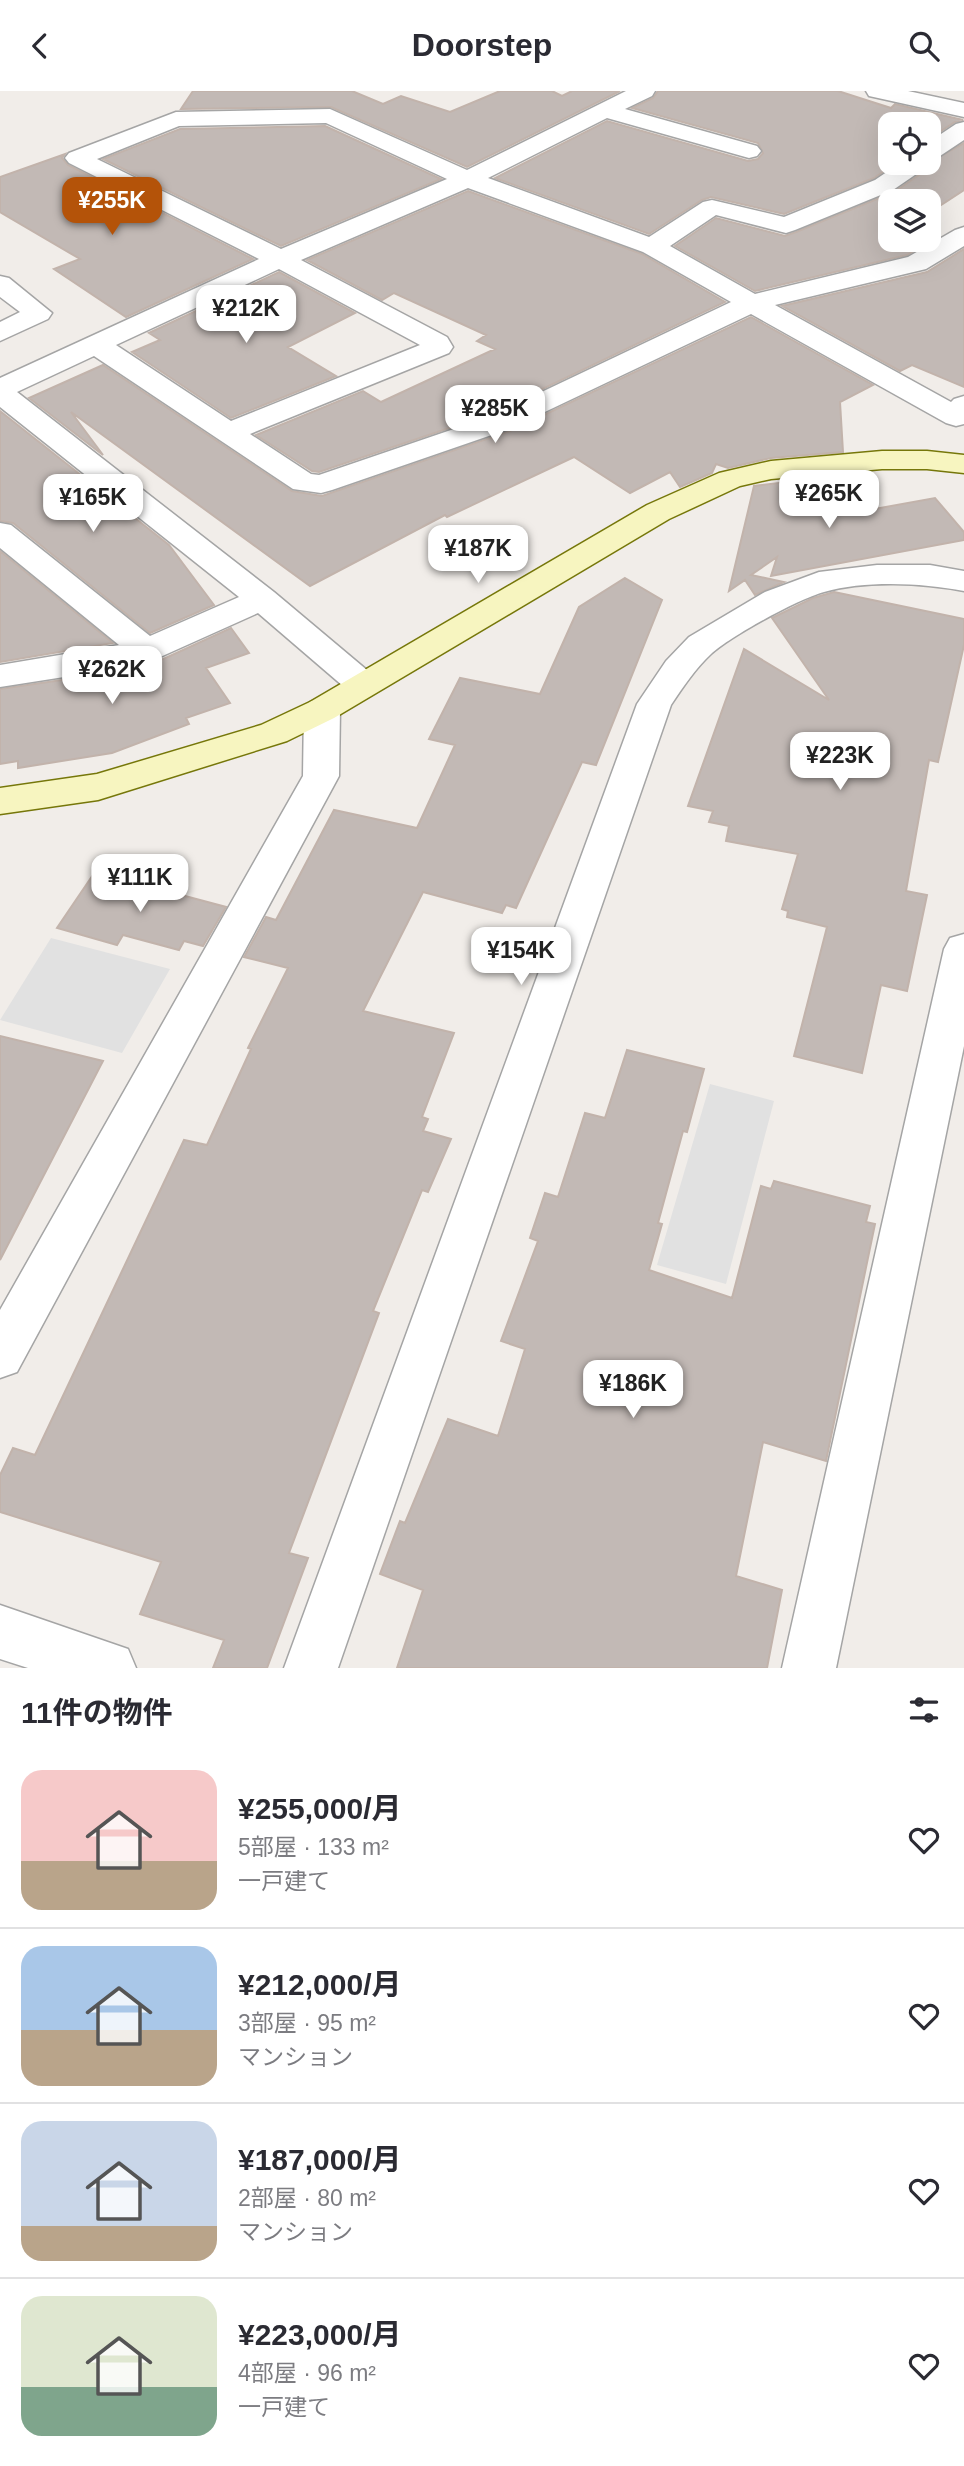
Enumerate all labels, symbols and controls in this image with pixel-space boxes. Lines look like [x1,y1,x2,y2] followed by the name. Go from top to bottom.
[21,27,59,65] icon: back
[412,27,552,63] text: Doorstep
[905,27,943,65] icon: search
[878,112,941,252] map controls
[878,112,941,175] button: locate
[63,177,161,237] pin: ¥255K
[78,187,146,213] text: ¥255K
[878,189,941,252] button: layers
[197,285,295,345] pin: ¥212K
[212,295,280,321] text: ¥212K
[446,385,544,445] pin: ¥285K
[461,395,529,421] text: ¥285K
[780,471,878,530] pin: ¥265K
[44,475,142,534] pin: ¥165K
[795,480,863,506] text: ¥265K
[59,484,127,510] text: ¥165K
[429,525,527,585] pin: ¥187K
[444,535,512,561] text: ¥187K
[63,647,161,706] pin: ¥262K
[78,656,146,682] text: ¥262K
[791,733,889,792] pin: ¥223K
[806,742,874,768] text: ¥223K
[91,855,189,914] pin: ¥111K
[107,864,173,890] text: ¥111K
[472,927,570,987] pin: ¥154K
[487,937,555,963] text: ¥154K
[584,1361,682,1420] pin: ¥186K
[599,1370,667,1396] text: ¥186K
[905,1691,943,1729] icon: filters
[21,1696,173,1729] text: 11件の物件
[238,1792,401,1825] text: ¥255,000/月
[77,1798,161,1882] icon: home
[905,1821,943,1859] icon: heart
[238,1834,389,1860] text: 5部屋 · 133 m²
[238,1868,330,1894] text: 一戸建て
[238,1968,401,2001] text: ¥212,000/月
[77,1974,161,2058] icon: home
[905,1997,943,2035] icon: heart
[238,2010,376,2036] text: 3部屋 · 95 m²
[238,2044,353,2070] text: マンション
[238,2143,401,2176] text: ¥187,000/月
[77,2149,161,2233] icon: home
[905,2172,943,2210] icon: heart
[238,2185,376,2211] text: 2部屋 · 80 m²
[238,2219,353,2245] text: マンション
[238,2318,401,2351] text: ¥223,000/月
[77,2324,161,2408] icon: home
[905,2347,943,2385] icon: heart
[238,2360,376,2386] text: 4部屋 · 96 m²
[238,2394,330,2420] text: 一戸建て

